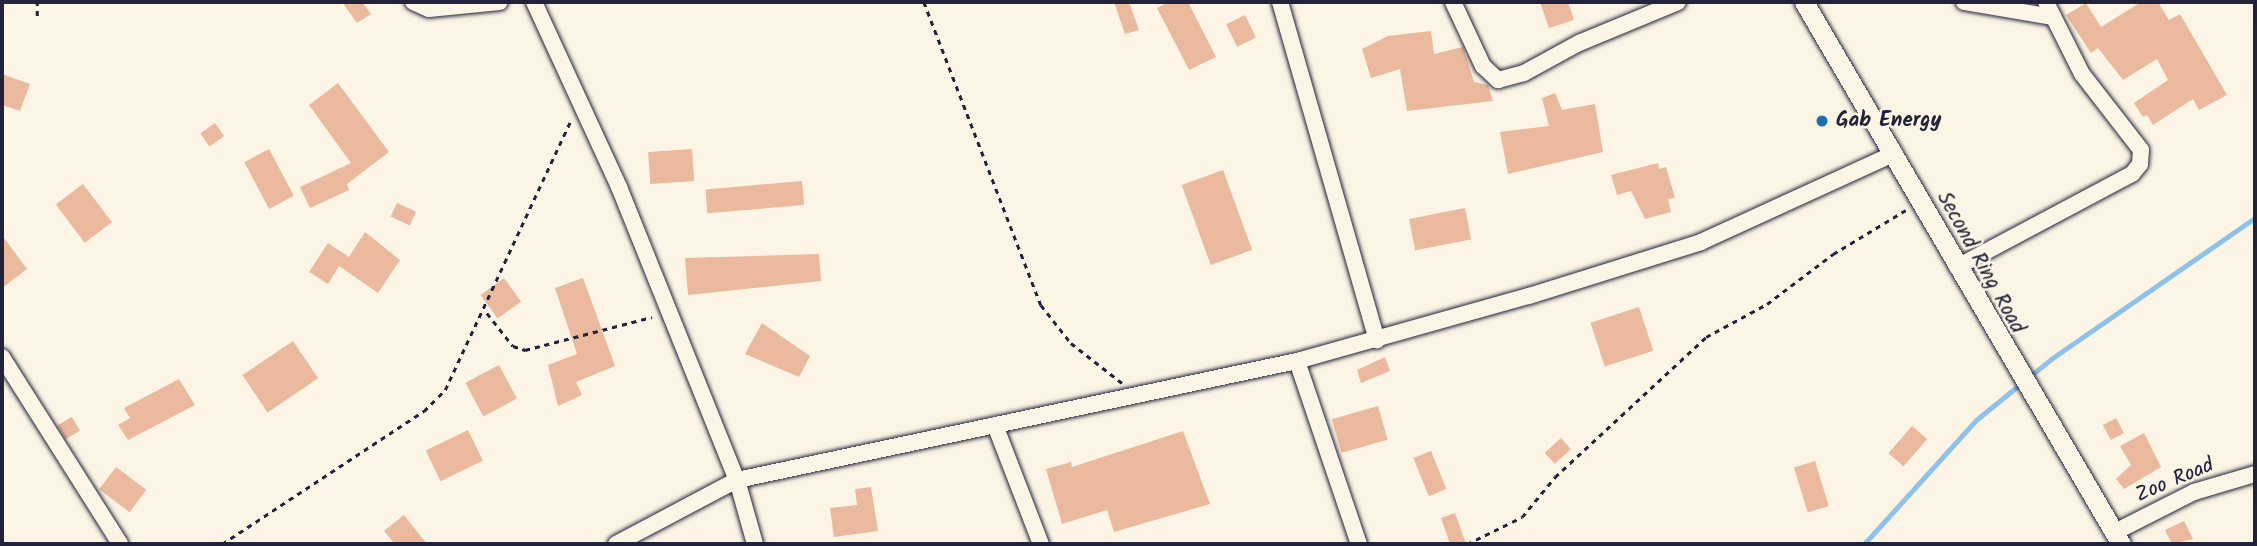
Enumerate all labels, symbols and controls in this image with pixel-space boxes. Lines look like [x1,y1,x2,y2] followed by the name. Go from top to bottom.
[1836,108,1941,134] place label: Gab Energy
[1814,113,1830,129] marker: Gab Energy
[1931,188,2029,338] street label: Second Ring Road
[2132,453,2218,509] street label: Zoo Road

